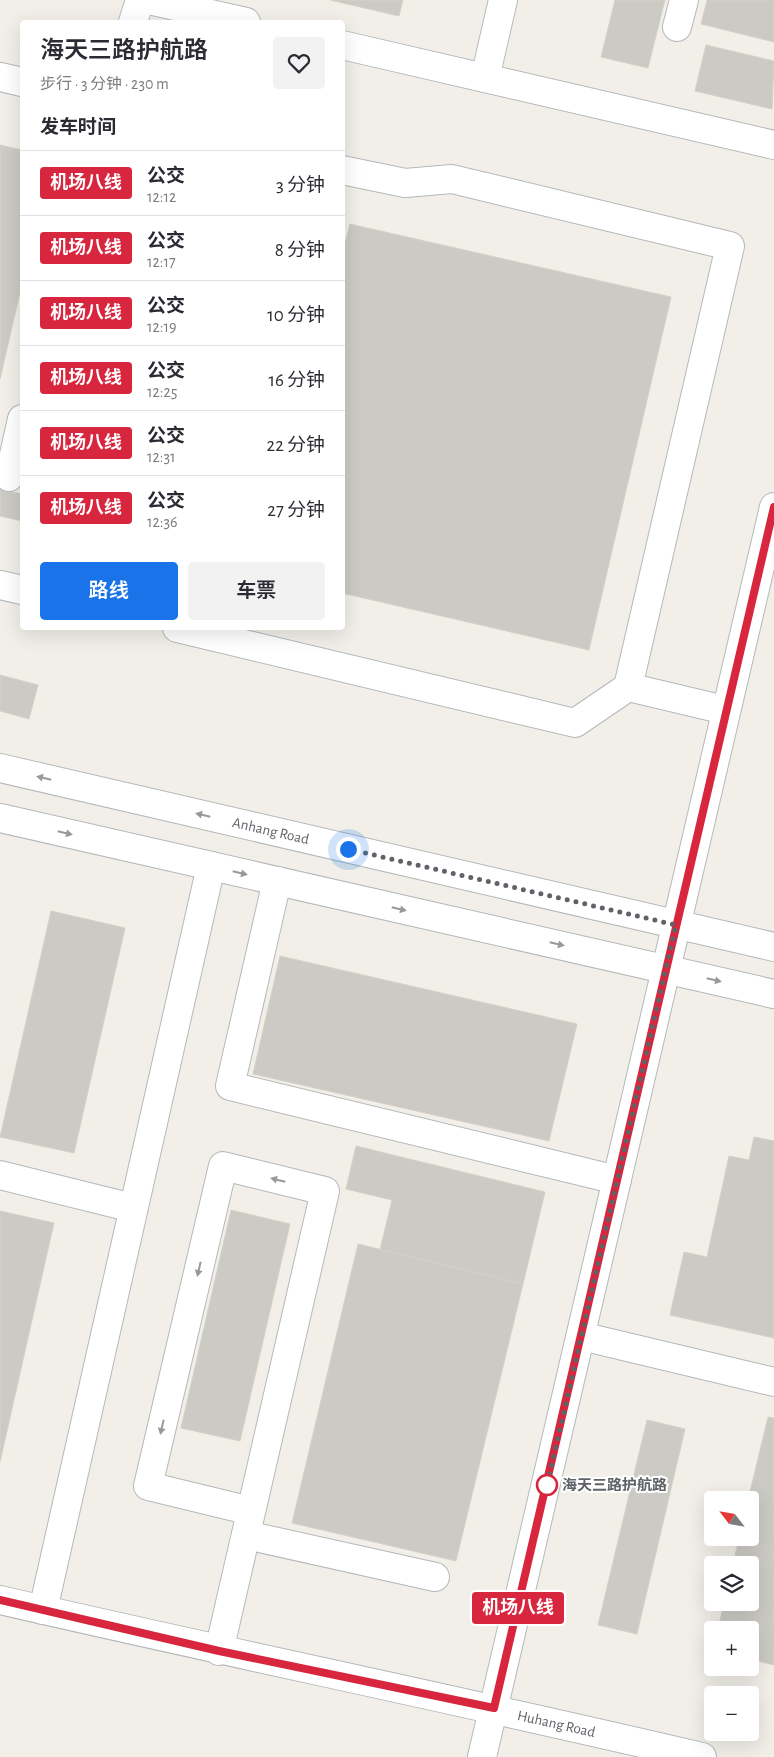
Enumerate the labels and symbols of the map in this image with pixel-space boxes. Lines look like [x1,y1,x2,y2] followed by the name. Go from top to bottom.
[37,774,52,782] one-way arrow
[195,811,210,819] one-way arrow
[231,815,311,847] street label: Anhang Road
[57,829,72,837] one-way arrow
[336,837,361,862] your location
[233,869,248,877] one-way arrow
[391,905,407,913] one-way arrow
[550,940,565,948] one-way arrow
[707,976,722,984] one-way arrow
[270,1176,285,1184] one-way arrow
[195,1262,203,1277] one-way arrow
[158,1420,166,1435] one-way arrow
[536,1474,558,1496] marker: 海天三路护航路
[562,1476,667,1493] place label: 海天三路护航路
[704,1491,759,1546] north arrow
[483,1592,553,1624] line badge: 机场八线
[516,1708,597,1740] street label: Huhang Road

